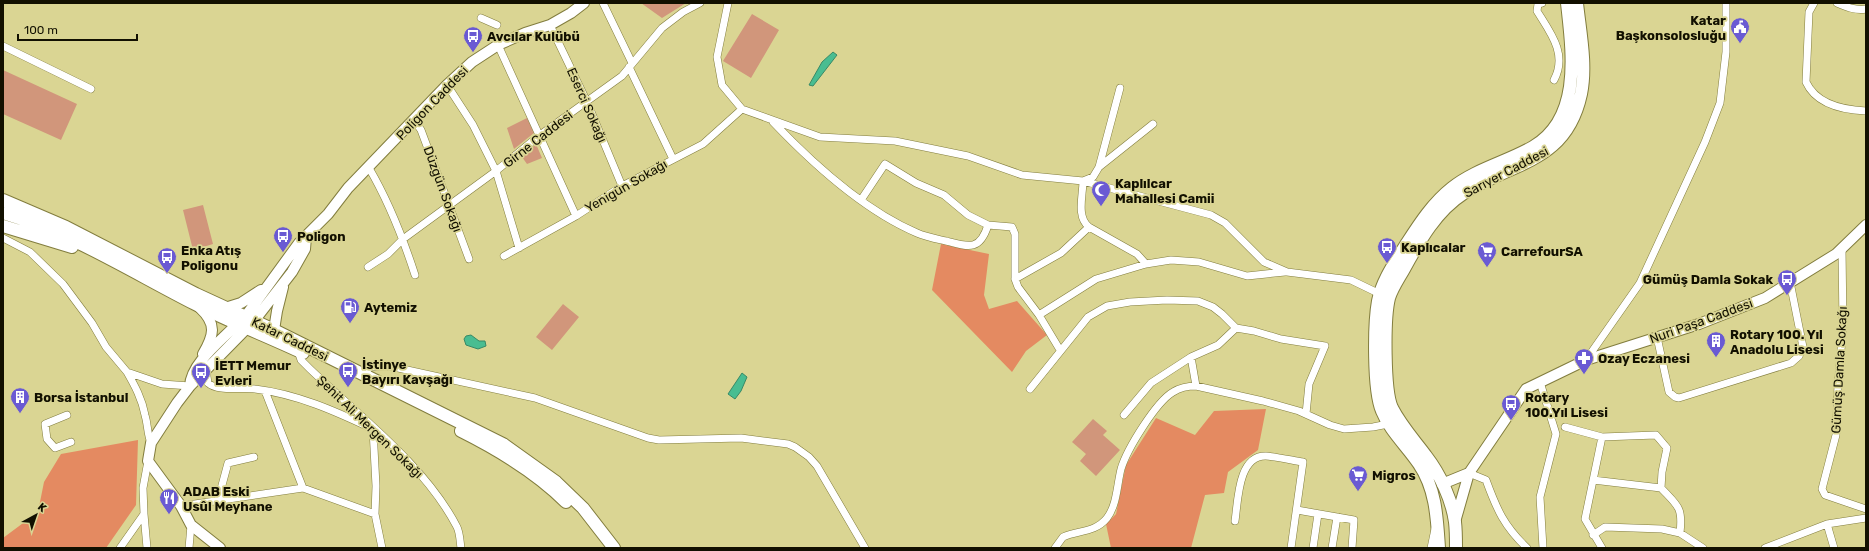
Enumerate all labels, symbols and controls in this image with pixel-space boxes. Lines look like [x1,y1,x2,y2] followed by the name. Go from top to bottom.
[1616,13,1726,43] place label: Katar Başkonsolosluğu
[18,16,137,42] scale bar
[1729,16,1751,44] public building icon: Katar Başkonsolosluğu
[24,23,58,37] text: 100 m
[462,25,484,53] bus stop icon: Avcılar Kulübü
[487,29,580,44] place label: Avcılar Kulübü
[393,63,472,144] street label: Poligon Caddesi
[563,65,610,145] street label: Eserci Sokağı
[500,107,576,171] street label: Girne Caddesi
[1461,143,1551,201] street label: Sarıyer Caddesi
[420,144,465,234] street label: Düzgün Sokağı
[582,156,670,216] street label: Yenigün Sokağı
[1115,176,1215,206] place label: Kaplılcar Mahallesi Camii
[1090,179,1112,207] mosque icon: Kaplılcar Mahallesi Camii
[272,225,294,253] bus stop icon: Poligon
[297,229,346,244] place label: Poligon
[1376,236,1398,264] bus stop icon: Kaplıcalar
[1401,240,1466,255] place label: Kaplıcalar
[1476,240,1498,268] supermarket icon: CarrefourSA
[181,243,241,273] place label: Enka Atış Poligonu
[1501,244,1584,259] place label: CarrefourSA
[156,246,178,274] bus stop icon: Enka Atış Poligonu
[1776,268,1798,296] bus stop icon: Gümüş Damla Sokak
[1643,272,1773,287] place label: Gümüş Damla Sokak
[1647,295,1755,347] street label: Nuri Paşa Caddesi
[339,296,361,324] fuel station icon: Aytemiz
[364,300,417,315] place label: Aytemiz
[1828,306,1851,434] street label: Gümüş Damla Sokağı
[249,314,331,364] street label: Katar Caddesi
[1730,327,1824,357] place label: Rotary 100. Yıl Anadolu Lisesi
[1705,330,1727,358] building icon: Rotary 100. Yıl Anadolu Lisesi
[1573,347,1595,375] pharmacy icon: Ozay Eczanesi
[1598,351,1690,366] place label: Ozay Eczanesi
[362,357,453,387] place label: İstinye Bayırı Kavşağı
[215,358,291,388] place label: İETT Memur Evleri
[337,360,359,388] bus stop icon: İstinye Bayırı Kavşağı
[190,361,212,389] bus stop icon: İETT Memur Evleri
[313,373,426,482] street label: Şehit Ali Mergen Sokağı
[9,386,31,414] building icon: Borsa İstanbul
[34,390,128,405] place label: Borsa İstanbul
[1525,390,1608,420] place label: Rotary 100.Yıl Lisesi
[1500,393,1522,421] bus stop icon: Rotary 100.Yıl Lisesi
[1347,464,1369,492] supermarket icon: Migros
[1372,468,1416,483] place label: Migros
[183,484,273,514] place label: ADAB Eski Usûl Meyhane
[158,487,180,515] restaurant icon: ADAB Eski Usûl Meyhane
[16,495,56,535] north arrow
[35,500,50,515] text: K

